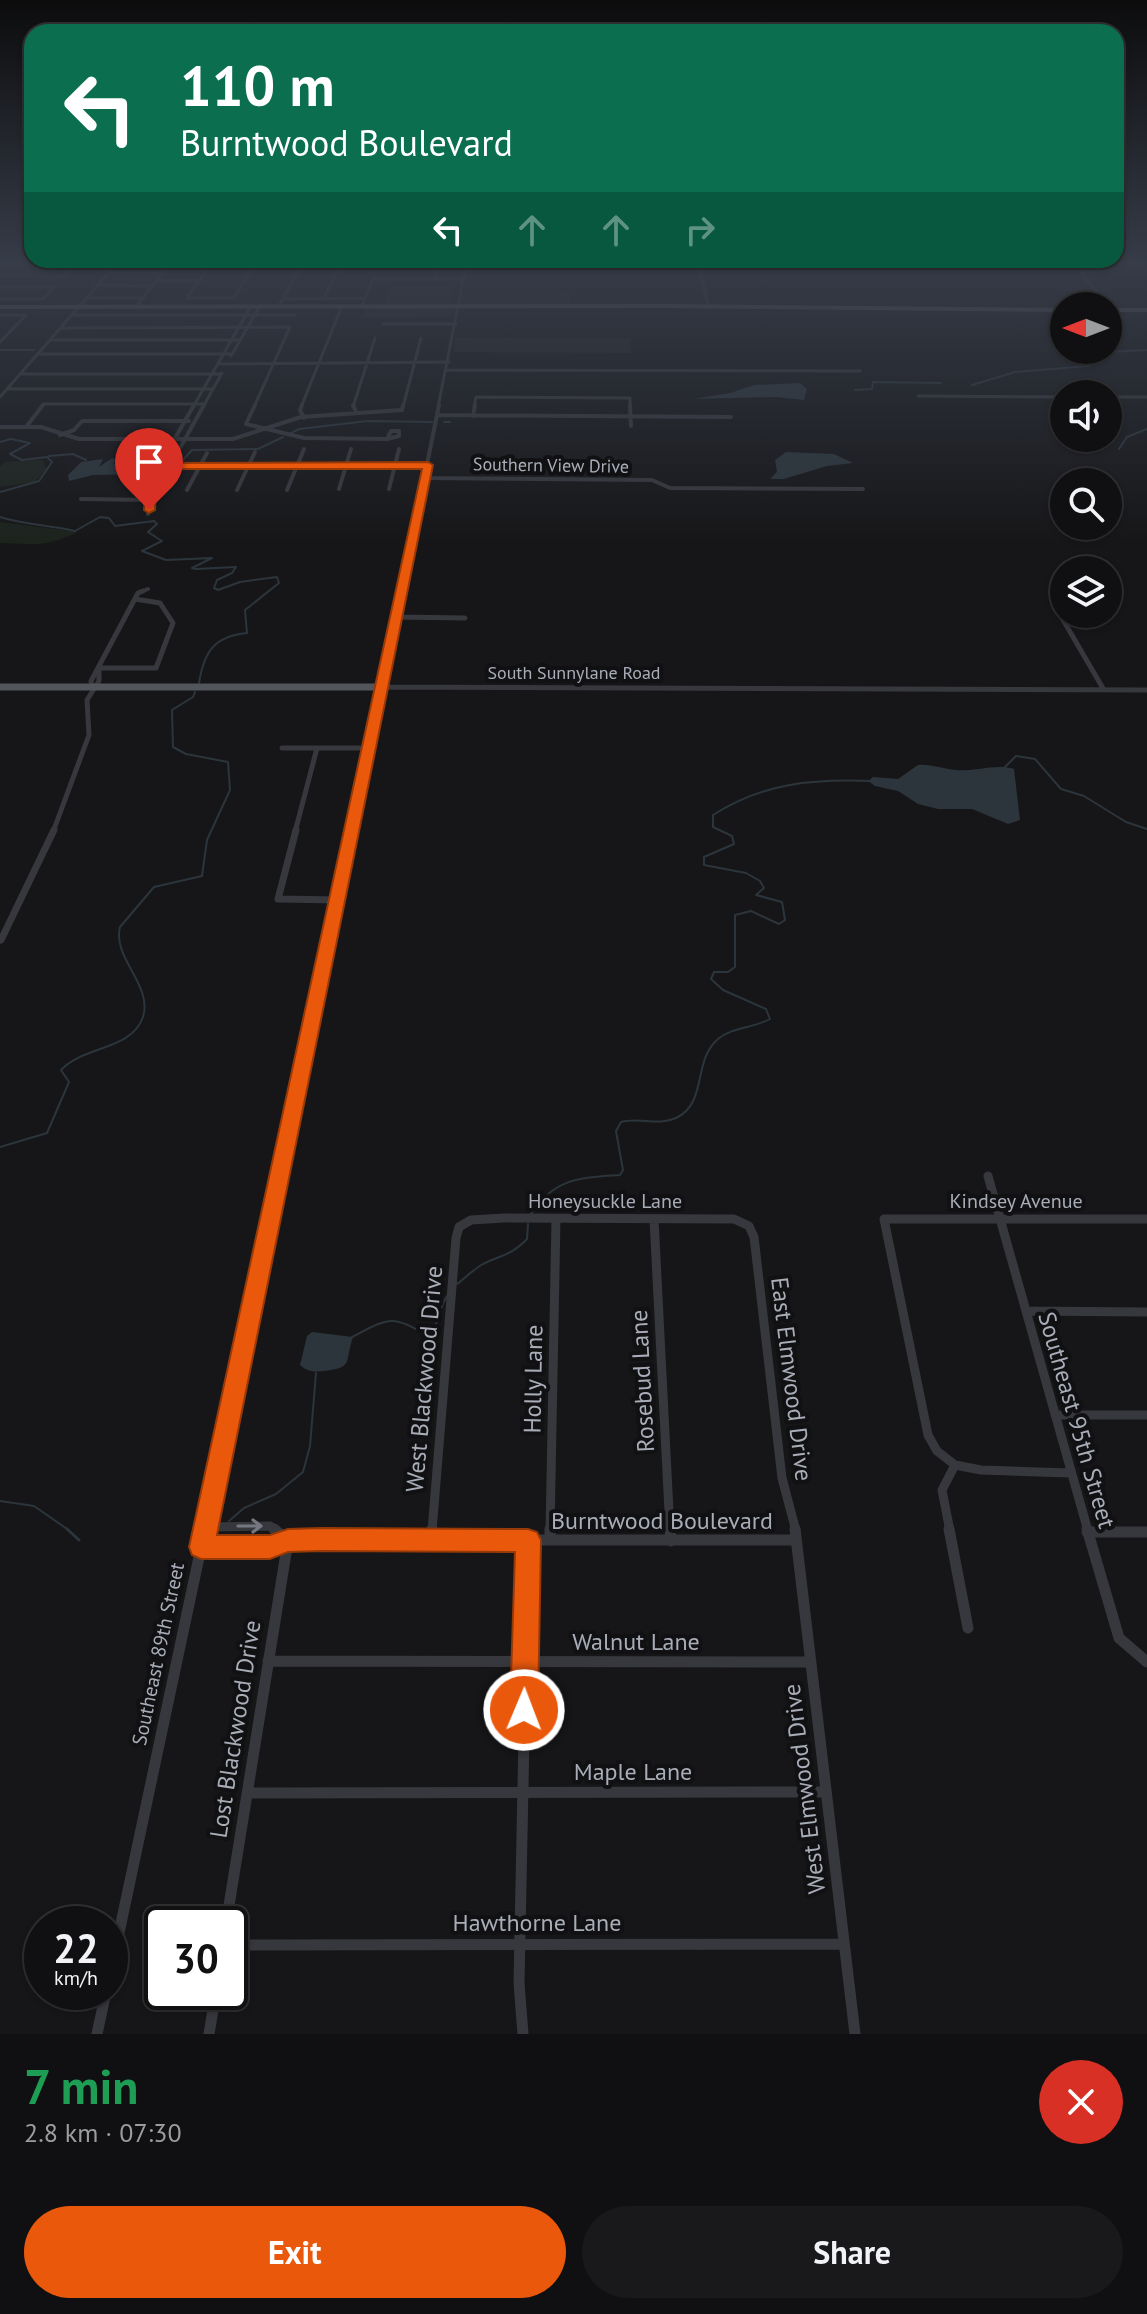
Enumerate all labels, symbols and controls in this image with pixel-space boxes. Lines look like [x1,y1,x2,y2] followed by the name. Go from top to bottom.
[180,49,335,121] text: 110 m
[48,56,152,160] icon: left
[180,119,513,166] text: Burntwood Boulevard
[426,208,470,252] icon: left
[510,208,554,252] icon: ahead
[594,208,638,252] icon: ahead
[678,208,722,252] icon: right
[1050,292,1122,364] north arrow
[1050,292,1122,628] map controls
[1050,380,1122,452] button: sound
[115,428,183,510] pin
[127,440,171,484] icon: arrive
[473,452,629,478] street label: Southern View Drive
[1050,468,1122,540] button: search
[1050,556,1122,628] button: layers
[487,661,661,684] street label: South Sunnylane Road
[528,1188,682,1214] street label: Honeysuckle Lane
[949,1188,1083,1214] street label: Kindsey Avenue
[399,1264,449,1494] street label: West Blackwood Drive
[764,1275,820,1483] street label: East Elmwood Drive
[1031,1308,1123,1532] street label: Southeast 95th Street
[623,1309,661,1453] street label: Rosebud Lane
[517,1324,549,1434] street label: Holly Lane
[551,1505,773,1536] street label: Burntwood Boulevard
[236,1518,263,1534] one-way arrow
[126,1560,190,1748] street label: Southeast 89th Street
[202,1618,268,1840] street label: Lost Blackwood Drive
[572,1626,700,1657] street label: Walnut Lane
[482,1668,566,1752] position arrow
[776,1682,832,1896] street label: West Elmwood Drive
[574,1756,692,1787] street label: Maple Lane
[144,1906,248,2010] speed limit sign: 30
[453,1907,621,1938] street label: Hawthorne Lane
[53,1922,99,1974] text: 22
[54,1965,98,1991] text: km/h
[24,2055,138,2117] text: 7 min
[1039,2060,1123,2144] button: close
[24,2116,182,2149] text: 2.8 km · 07:30
[24,2206,566,2298] button: Exit
[582,2206,1123,2298] button: Share

